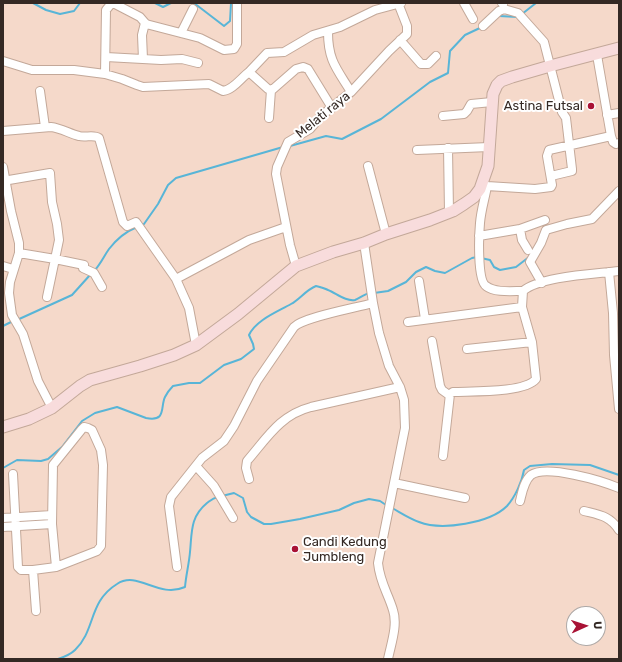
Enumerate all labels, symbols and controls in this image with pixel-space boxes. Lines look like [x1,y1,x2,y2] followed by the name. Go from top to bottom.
[293,88,353,142] street label: Melati raya
[504,98,583,114] place label: Astina Futsal
[586,101,596,111] marker: Astina Futsal
[303,534,387,565] place label: Candi Kedung Jumbleng
[290,544,300,554] marker: Candi Kedung Jumbleng
[566,606,606,646] north arrow
[591,621,604,630] text: U

